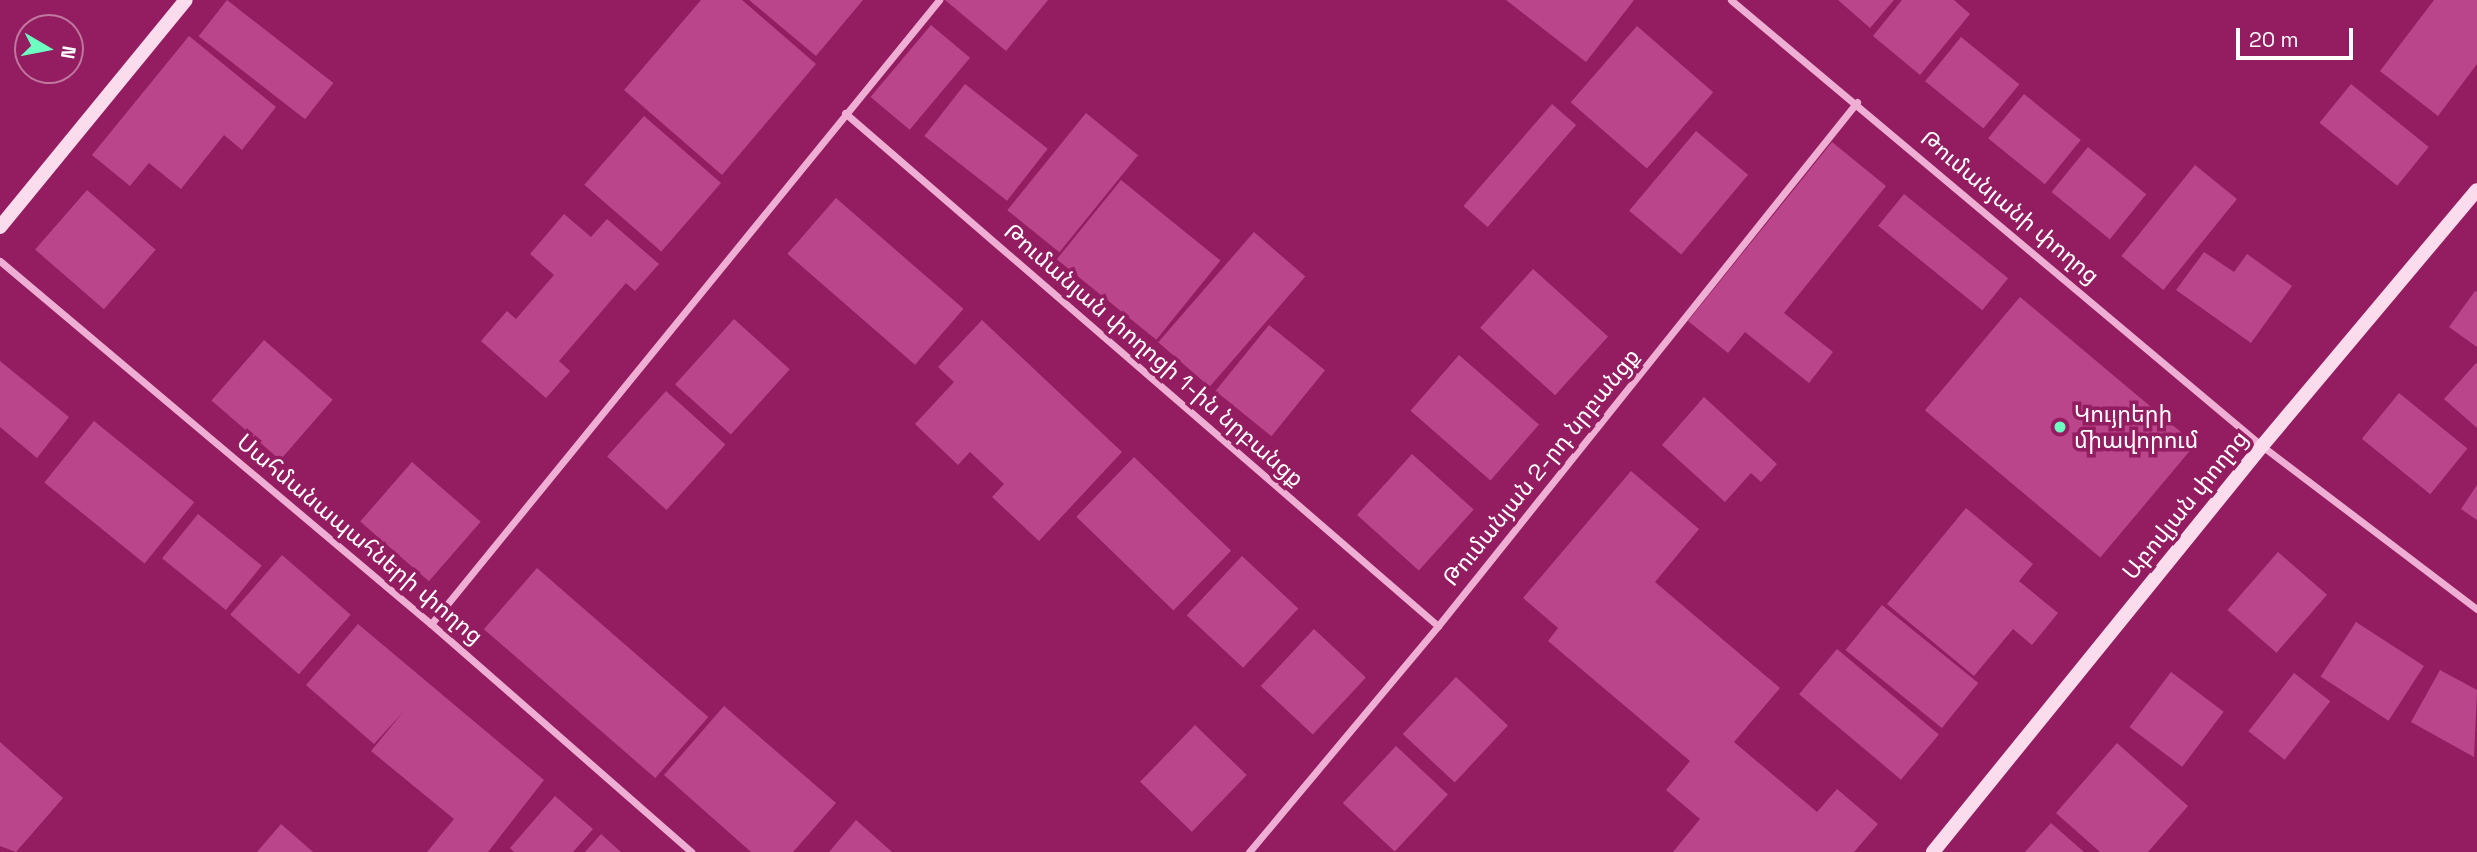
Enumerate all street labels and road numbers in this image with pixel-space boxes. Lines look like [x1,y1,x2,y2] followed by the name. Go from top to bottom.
[1915,124,2105,290] street label: Թումանյանի փողոց
[999,217,1309,493] street label: Թումանյան փողոցի 1-ին նրբանցք
[1437,343,1645,591] street label: Թումանյան 2-րդ նրբանցք
[2116,425,2254,585] street label: Աբովյան փողոց
[231,428,489,650] street label: Սահմանապահների փողոց

